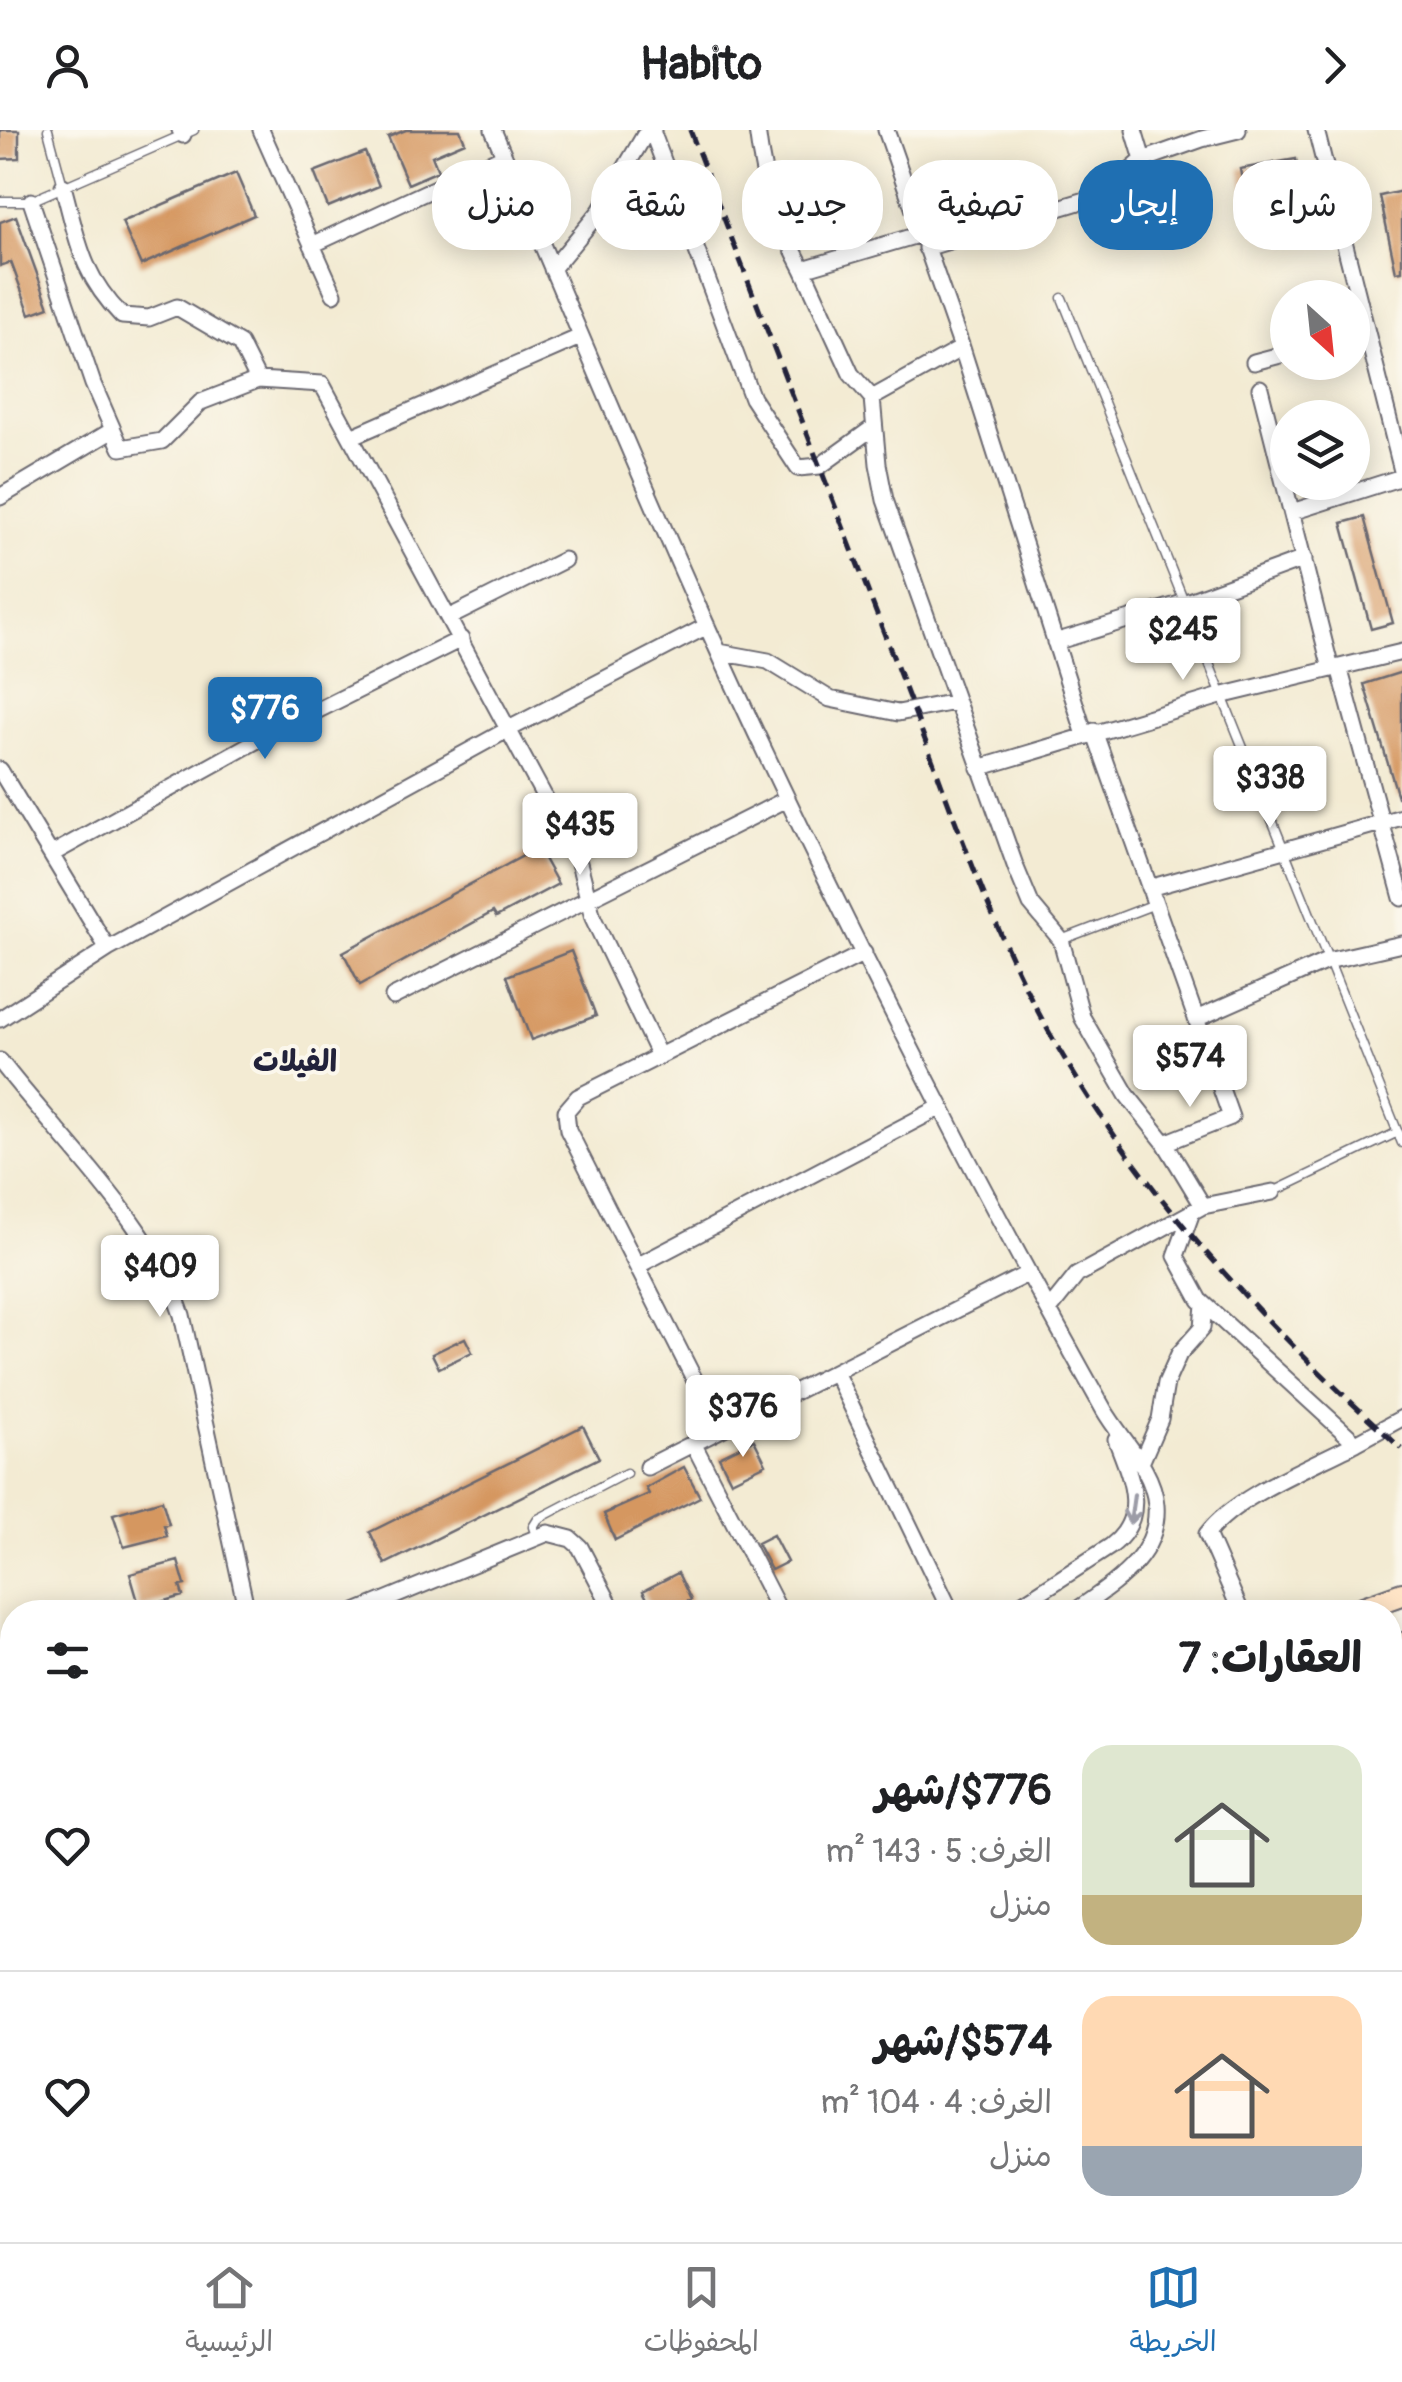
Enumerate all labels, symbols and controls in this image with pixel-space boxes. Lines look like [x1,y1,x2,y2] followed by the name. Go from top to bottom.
[640,37,762,93] text: Habito
[40,38,95,93] icon: person
[1307,38,1362,93] icon: forward
[432,160,571,250] chip: منزل
[591,160,722,250] chip: شقة
[742,160,883,250] chip: جديد
[903,160,1058,250] chip: تصفية
[1078,160,1213,250] chip: إيجار
[1233,160,1372,250] chip: شراء
[1270,280,1370,380] north arrow
[1270,280,1370,500] map controls
[1270,400,1370,500] button: layers
[1124,598,1242,683] pin: $245
[1147,610,1219,650] text: $245
[206,677,324,762] pin: $776
[230,689,300,729] text: $776
[1211,746,1329,831] pin: $338
[1235,758,1305,798] text: $338
[521,793,639,878] pin: $435
[544,805,616,845] text: $435
[1131,1025,1249,1110] pin: $574
[1155,1037,1225,1077] text: $574
[253,1043,337,1080] district label: الفيلات
[101,1235,219,1320] pin: $409
[123,1247,197,1287] text: $409
[684,1375,802,1460] pin: $376
[708,1387,778,1427] text: $376
[1122,1492,1140,1525] one-way arrow
[40,1633,95,1688] icon: filters
[1179,1633,1362,1685] text: العقارات: 7
[875,1765,1052,1817] text: $776/شهر
[1162,1785,1282,1905] icon: home
[40,1818,95,1873] icon: heart
[826,1832,1052,1872] text: الغرف: 5 · 143 m²
[989,1885,1052,1925] text: منزل
[875,2016,1052,2068] text: $574/شهر
[1162,2036,1282,2156] icon: home
[40,2069,95,2124] icon: heart
[821,2083,1052,2123] text: الغرف: 4 · 104 m²
[989,2136,1052,2176] text: منزل
[185,2260,273,2366] tab: الرئيسية
[644,2260,759,2366] tab: المحفوظات
[1129,2260,1217,2366] tab: الخريطة

